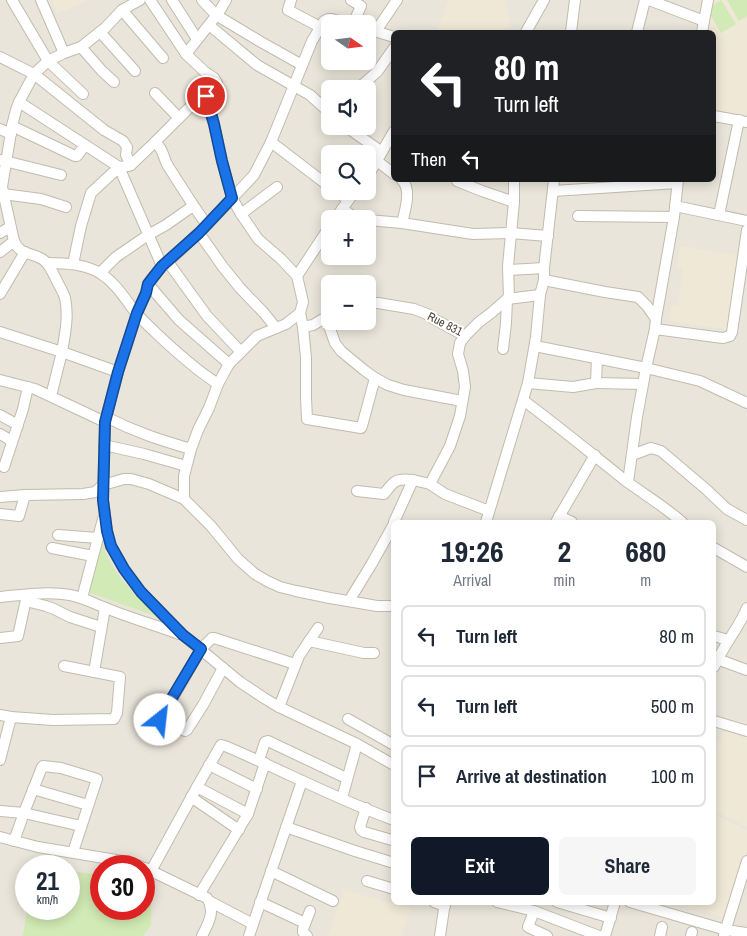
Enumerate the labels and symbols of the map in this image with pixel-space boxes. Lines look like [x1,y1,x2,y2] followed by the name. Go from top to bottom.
[321,15,376,70] north arrow
[185,75,227,117] pin
[425,308,466,340] street label: Rue 831
[133,693,185,745] position arrow
[90,855,155,920] speed limit sign: 30

